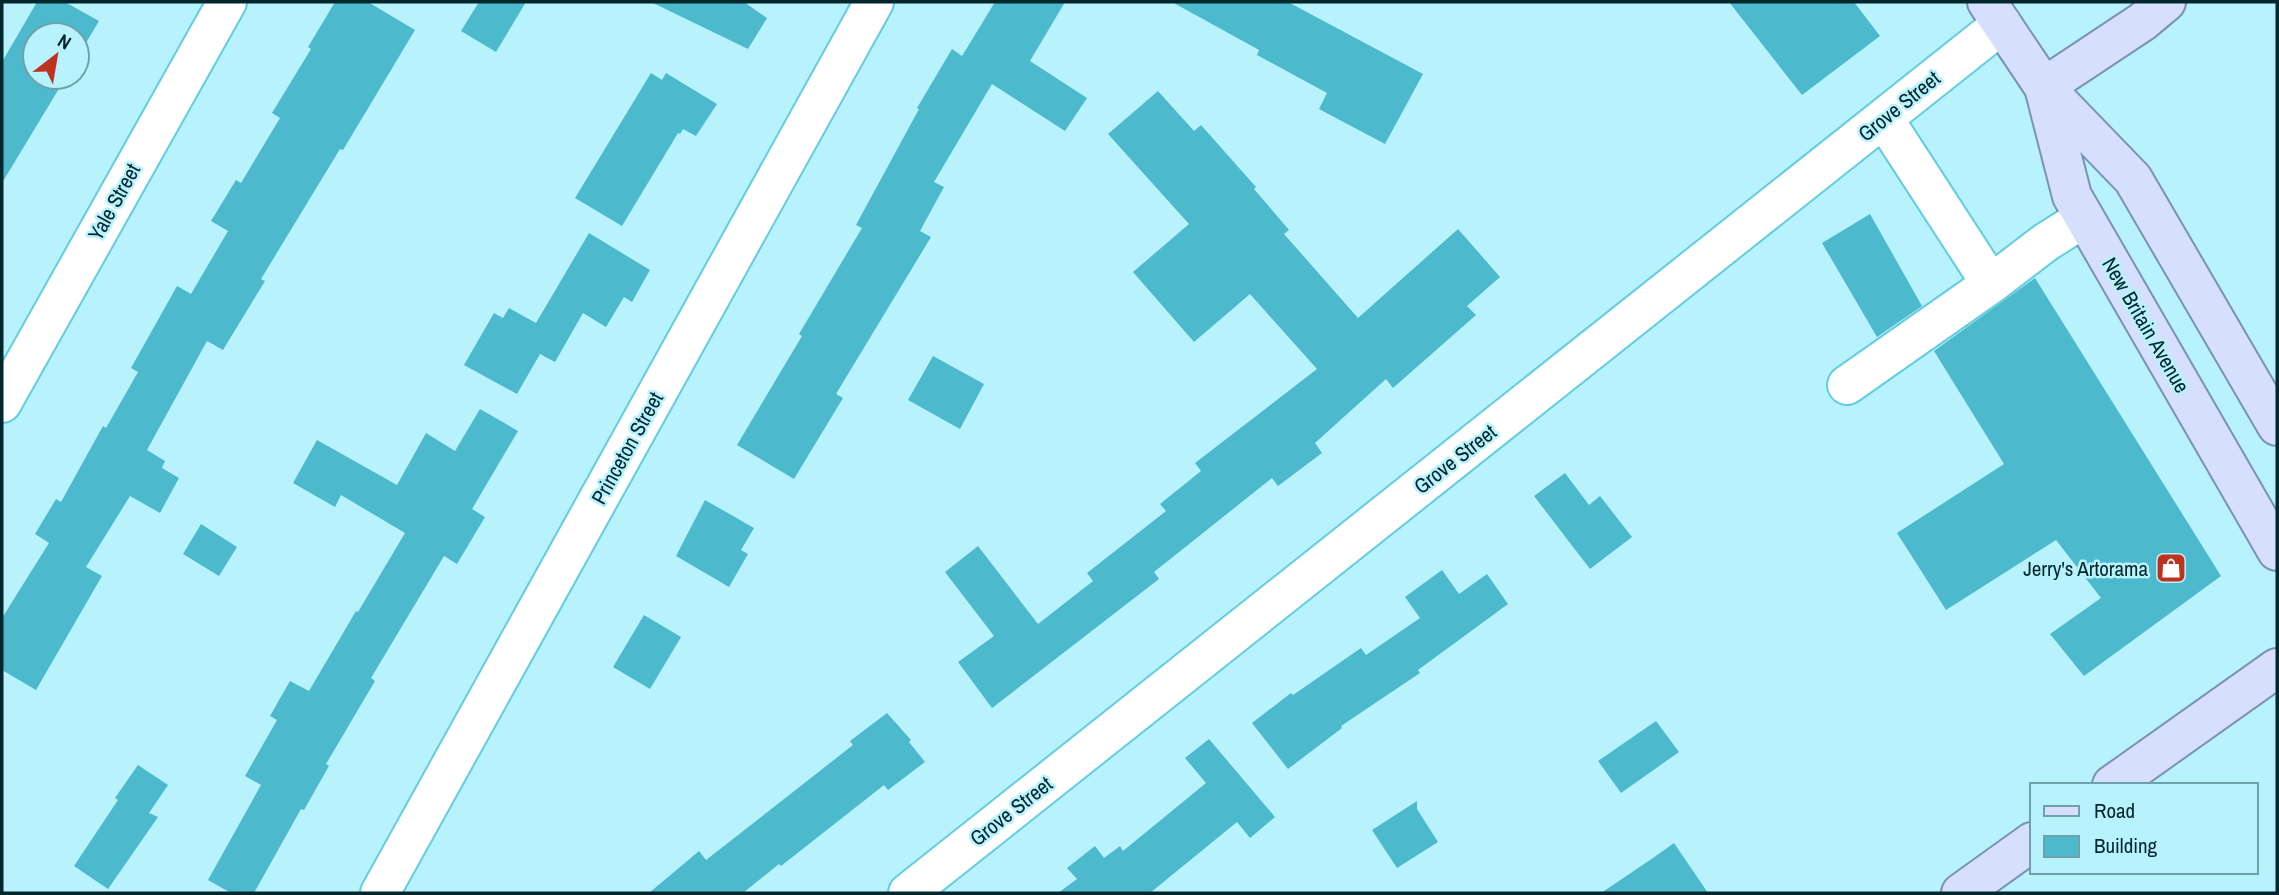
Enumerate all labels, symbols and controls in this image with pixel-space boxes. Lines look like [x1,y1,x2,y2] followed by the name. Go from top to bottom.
[21,21,91,91] north arrow
[53,27,76,55] text: N
[1852,64,1946,148] street label: Grove Street
[81,158,147,246] street label: Yale Street
[2095,252,2197,398] street label: New Britain Avenue
[584,386,670,509] street label: Princeton Street
[1408,417,1503,500] street label: Grove Street
[2154,551,2188,585] shop icon: Jerry's Artorama
[2023,554,2148,583] place label: Jerry's Artorama
[964,769,1059,852] street label: Grove Street
[2030,783,2258,874] legend
[2094,796,2135,825] text: Road
[2094,831,2158,860] text: Building

